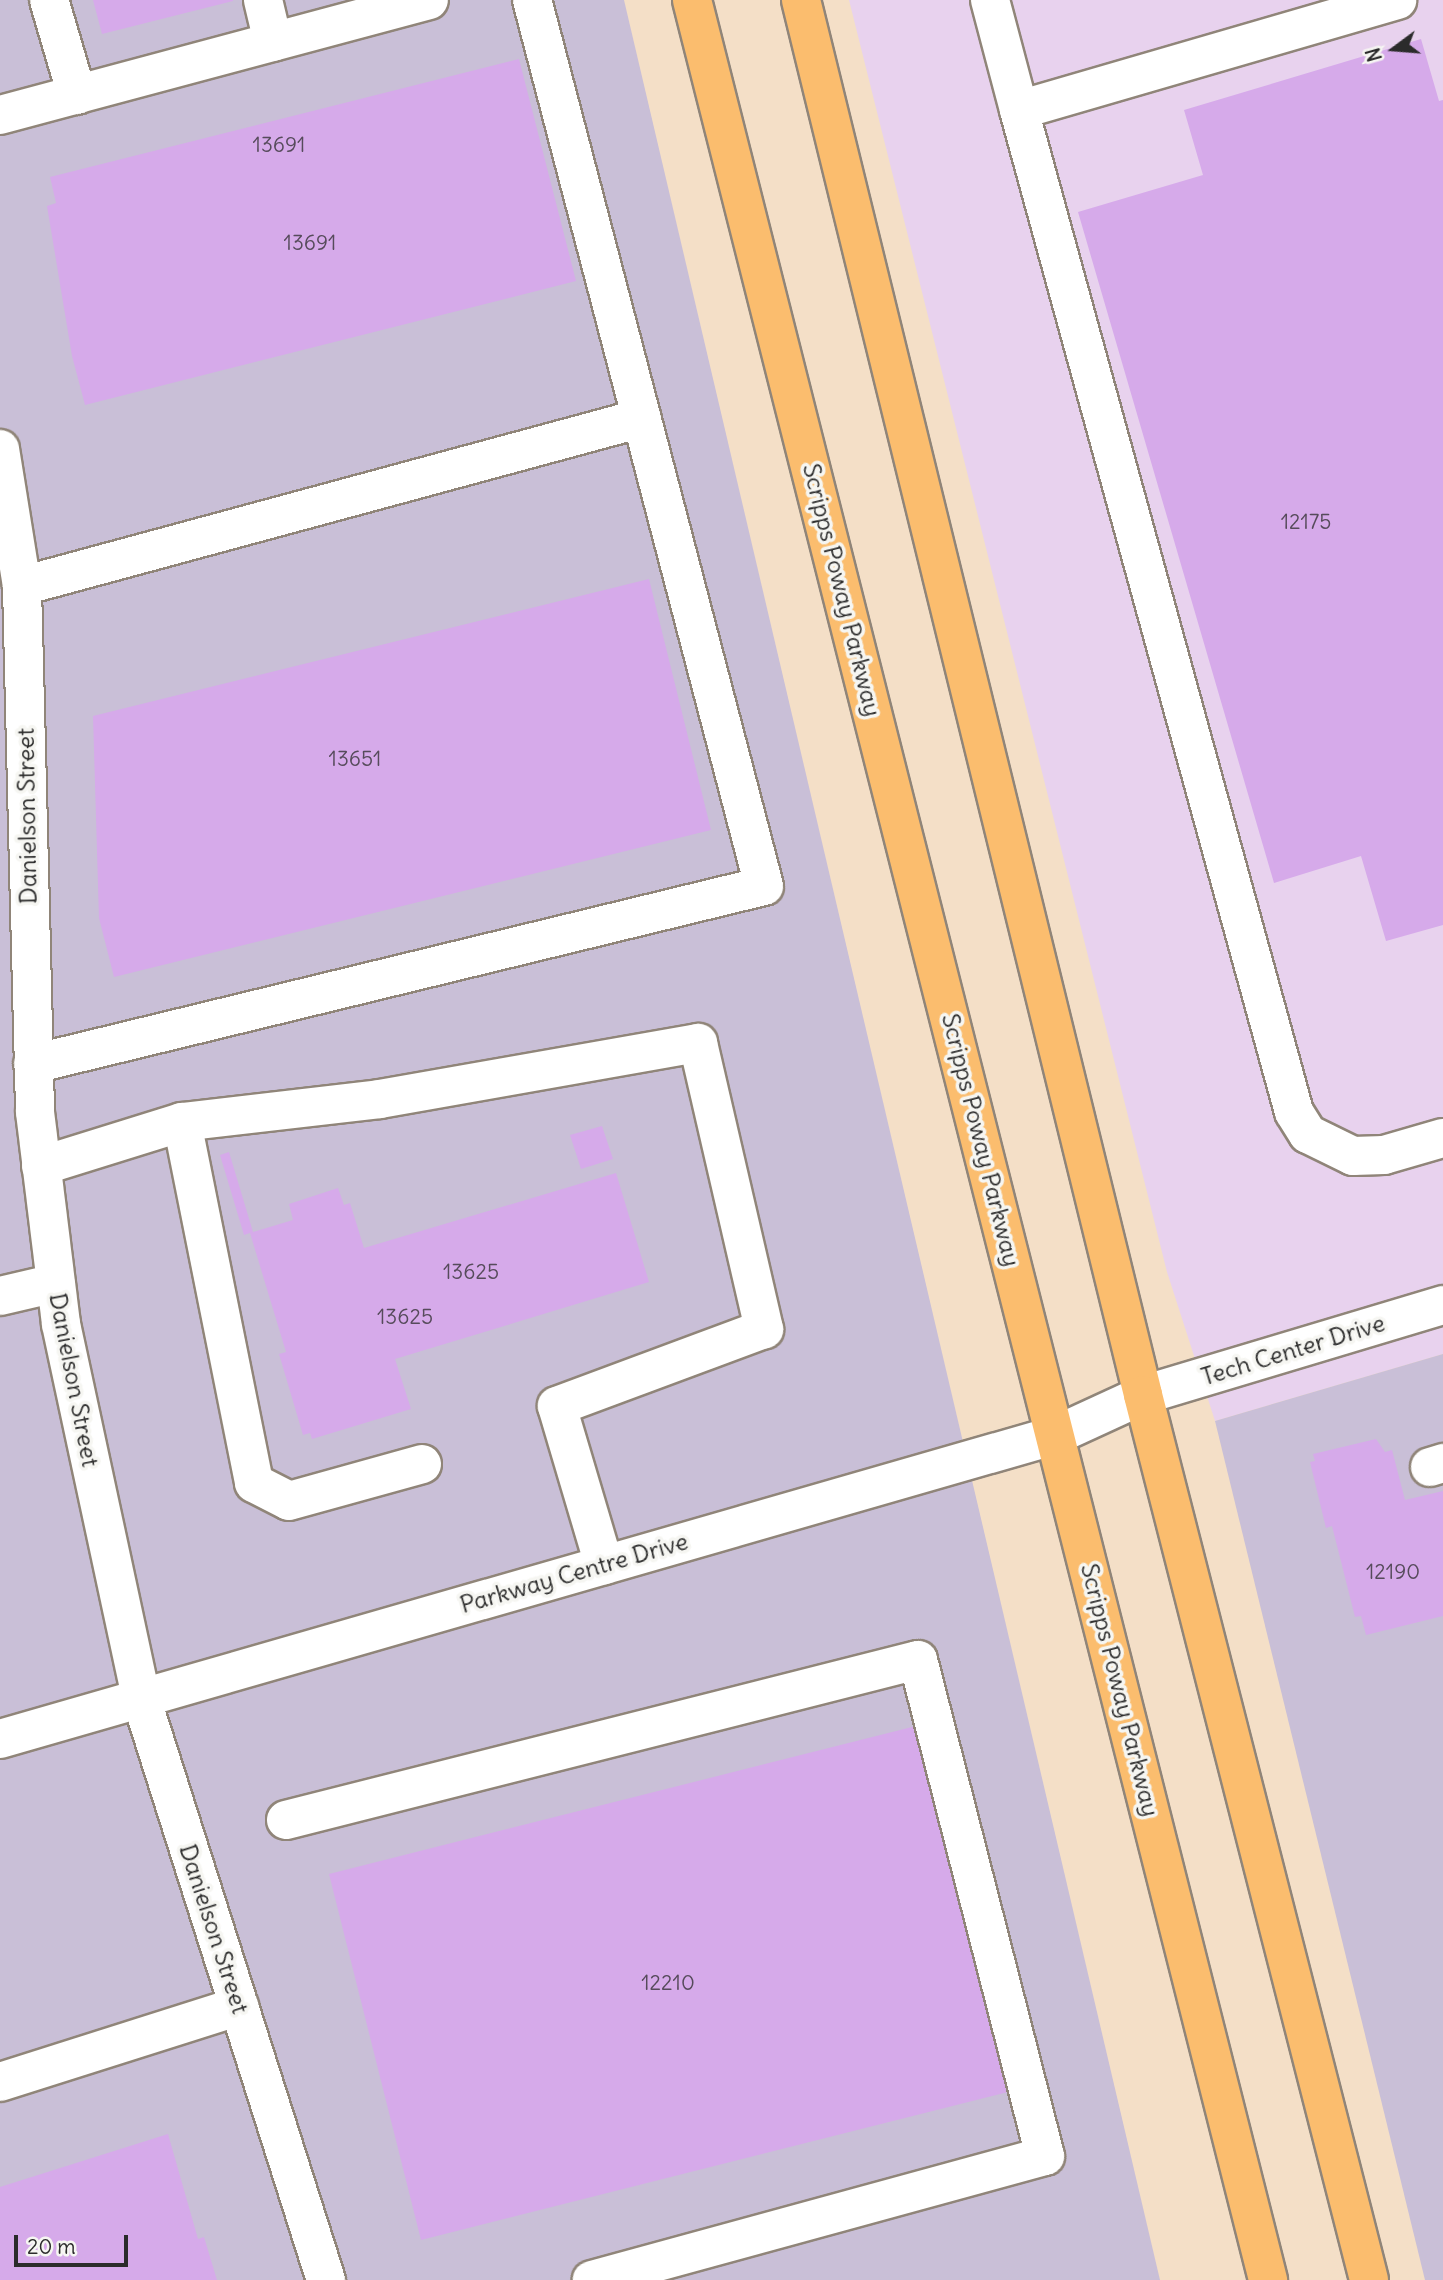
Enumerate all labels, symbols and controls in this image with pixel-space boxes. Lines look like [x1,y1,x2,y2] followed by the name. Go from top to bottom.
[1359,14,1429,84] north arrow
[1360,45,1387,64] text: N
[253,132,305,158] house number: 13691
[284,230,336,256] house number: 13691
[797,461,887,719] street label: Scripps Poway Parkway
[1281,509,1331,535] house number: 12175
[11,728,43,904] street label: Danielson Street
[329,746,381,772] house number: 13651
[936,1011,1026,1269] street label: Scripps Poway Parkway
[443,1259,499,1285] house number: 13625
[43,1291,105,1469] street label: Danielson Street
[377,1304,433,1330] house number: 13625
[1198,1308,1388,1392] street label: Tech Center Drive
[457,1527,691,1619] street label: Parkway Centre Drive
[1366,1559,1420,1585] house number: 12190
[1075,1561,1165,1819] street label: Scripps Poway Parkway
[173,1841,255,2017] street label: Danielson Street
[641,1970,695,1996] house number: 12210
[18,2220,131,2264] scale bar
[27,2233,76,2260] text: 20 m

